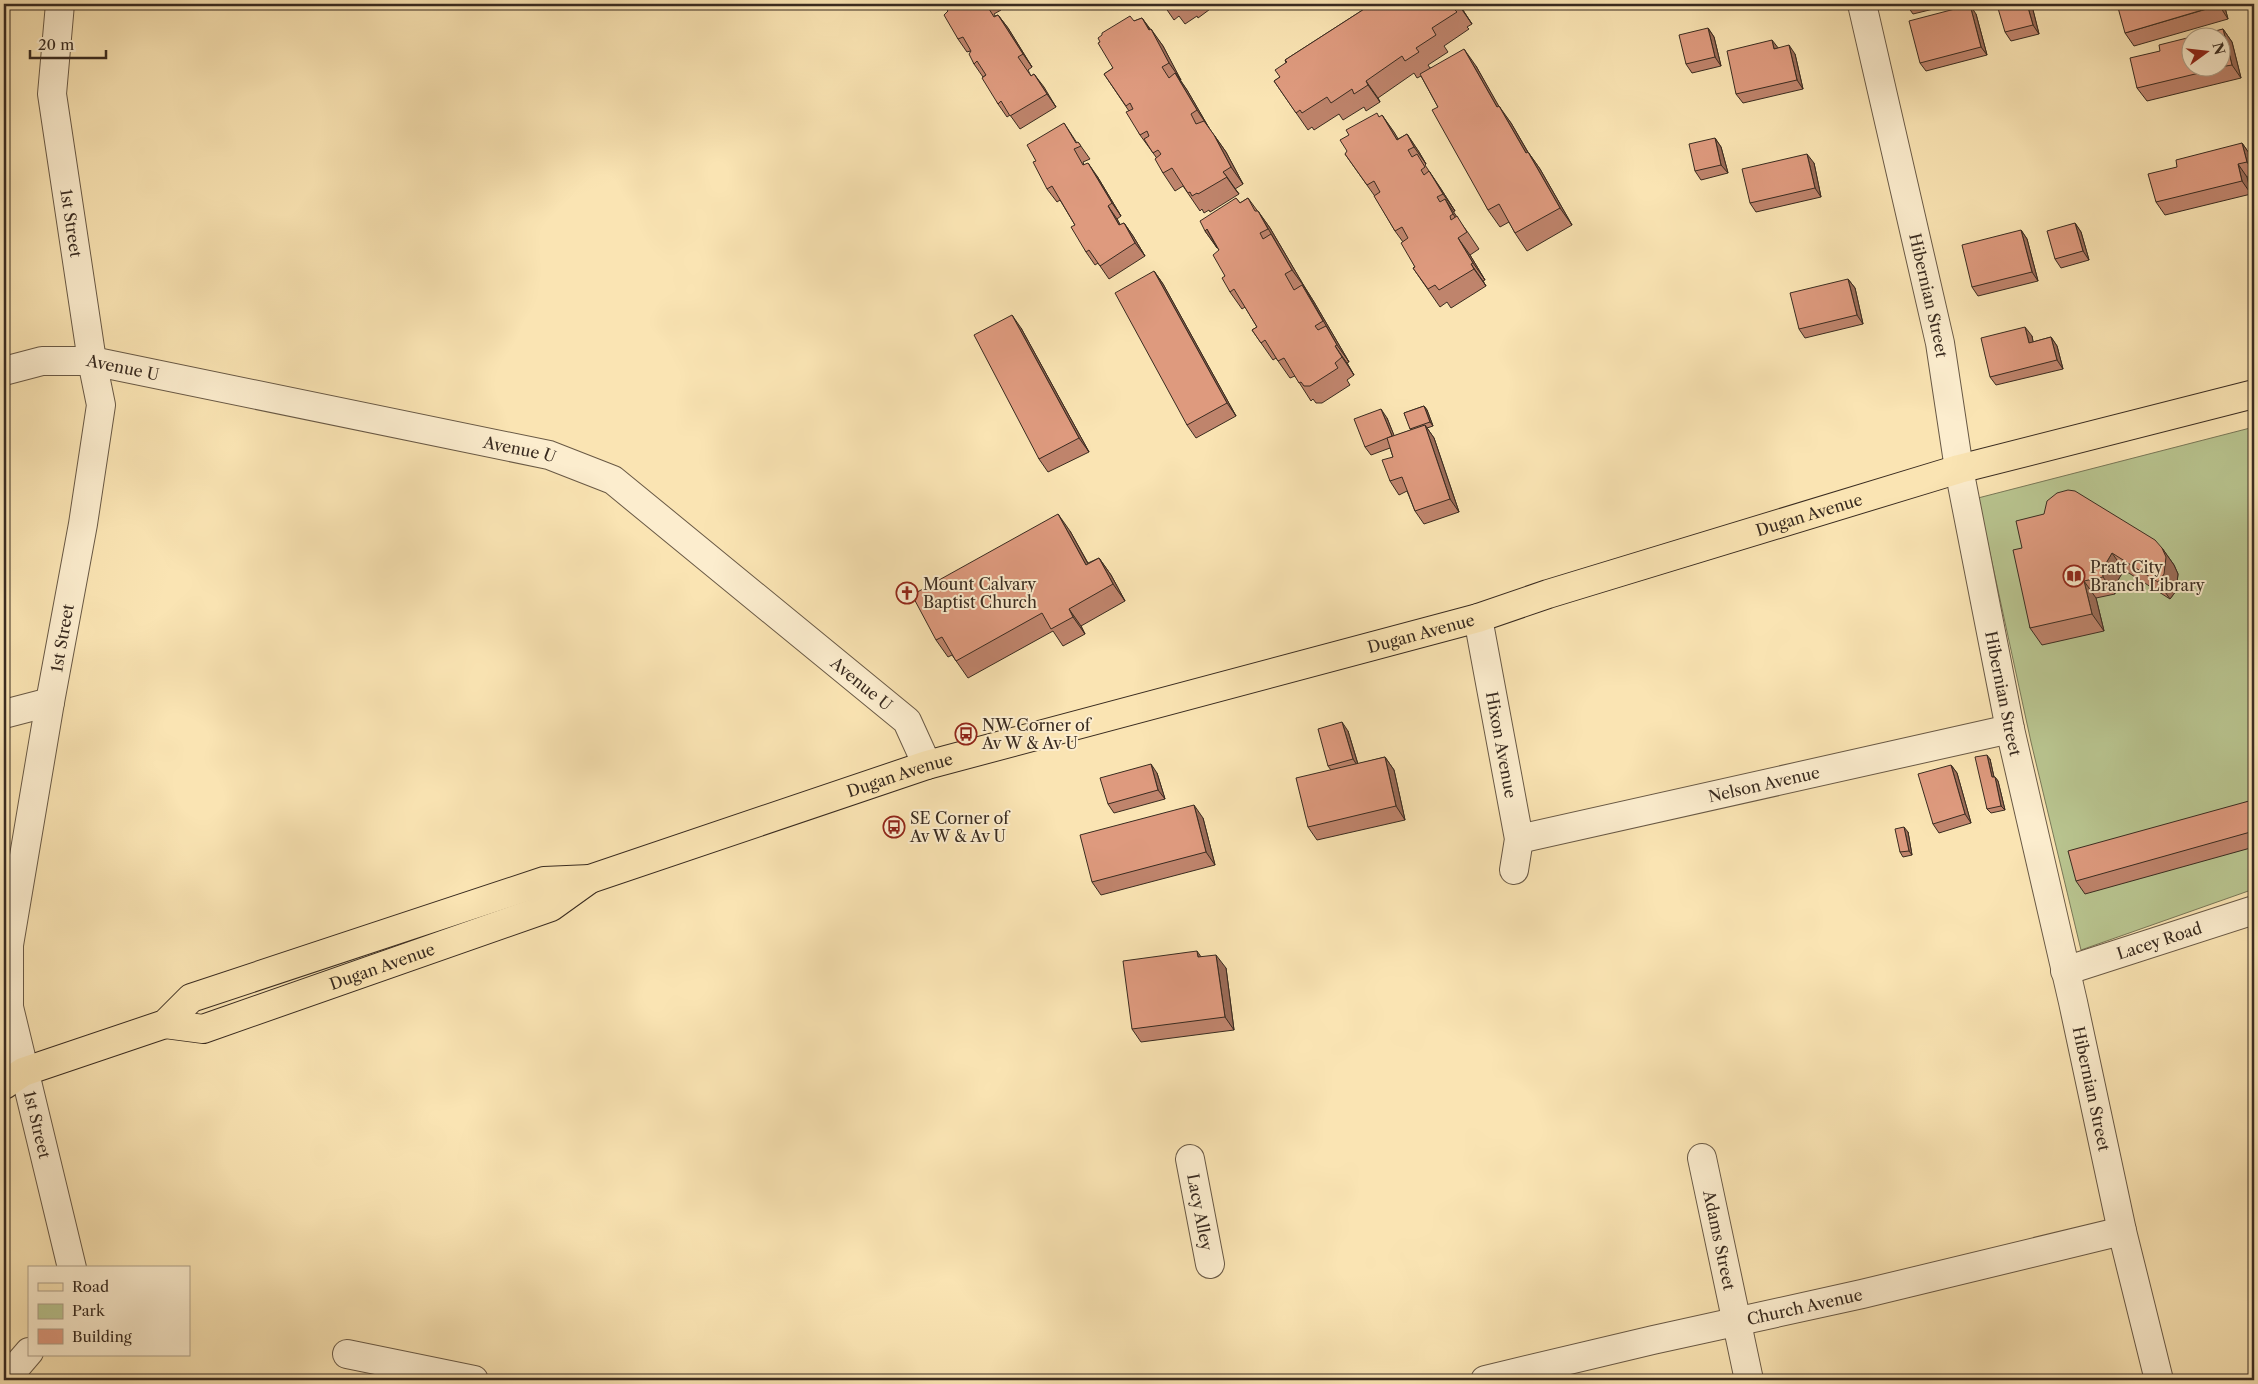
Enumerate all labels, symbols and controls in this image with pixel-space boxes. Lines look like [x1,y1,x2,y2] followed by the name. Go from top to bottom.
[30,28,106,60] scale bar
[2180,28,2230,78] north arrow
[38,35,74,54] text: 20 m
[2208,40,2229,57] text: N
[56,188,86,259] street label: 1st Street
[1905,231,1952,359] street label: Hibernian Street
[84,350,161,385] street label: Avenue U
[481,432,559,467] street label: Avenue U
[1753,489,1865,540] street label: Dugan Avenue
[2090,557,2206,595] place label: Pratt City Branch Library
[2062,564,2086,588] library icon: Pratt City Branch Library
[923,574,1037,612] place label: Mount Calvary Baptist Church
[895,581,919,605] church icon: Mount Calvary Baptist Church
[46,602,78,674] street label: 1st Street
[1365,609,1477,657] street label: Dugan Avenue
[1981,629,2026,758] street label: Hibernian Street
[826,652,896,715] street label: Avenue U
[1482,690,1521,800] street label: Hixon Avenue
[981,715,1093,753] place label: NW Corner of Av W & Av U
[954,722,978,746] bus stop icon: NW Corner of Av W & Av U
[844,749,955,801] street label: Dugan Avenue
[1706,762,1822,806] street label: Nelson Avenue
[909,808,1011,846] place label: SE Corner of Av W & Av U
[882,815,906,839] bus stop icon: SE Corner of Av W & Av U
[2114,917,2205,964] street label: Lacey Road
[327,939,437,994] street label: Dugan Avenue
[2068,1024,2115,1153] street label: Hibernian Street
[20,1089,55,1161] street label: 1st Street
[1183,1172,1217,1253] street label: Lacy Alley
[1699,1188,1740,1292] street label: Adams Street
[28,1266,190,1356] legend
[72,1277,109,1296] text: Road
[1745,1284,1864,1329] street label: Church Avenue
[72,1301,106,1320] text: Park
[72,1327,132,1346] text: Building

